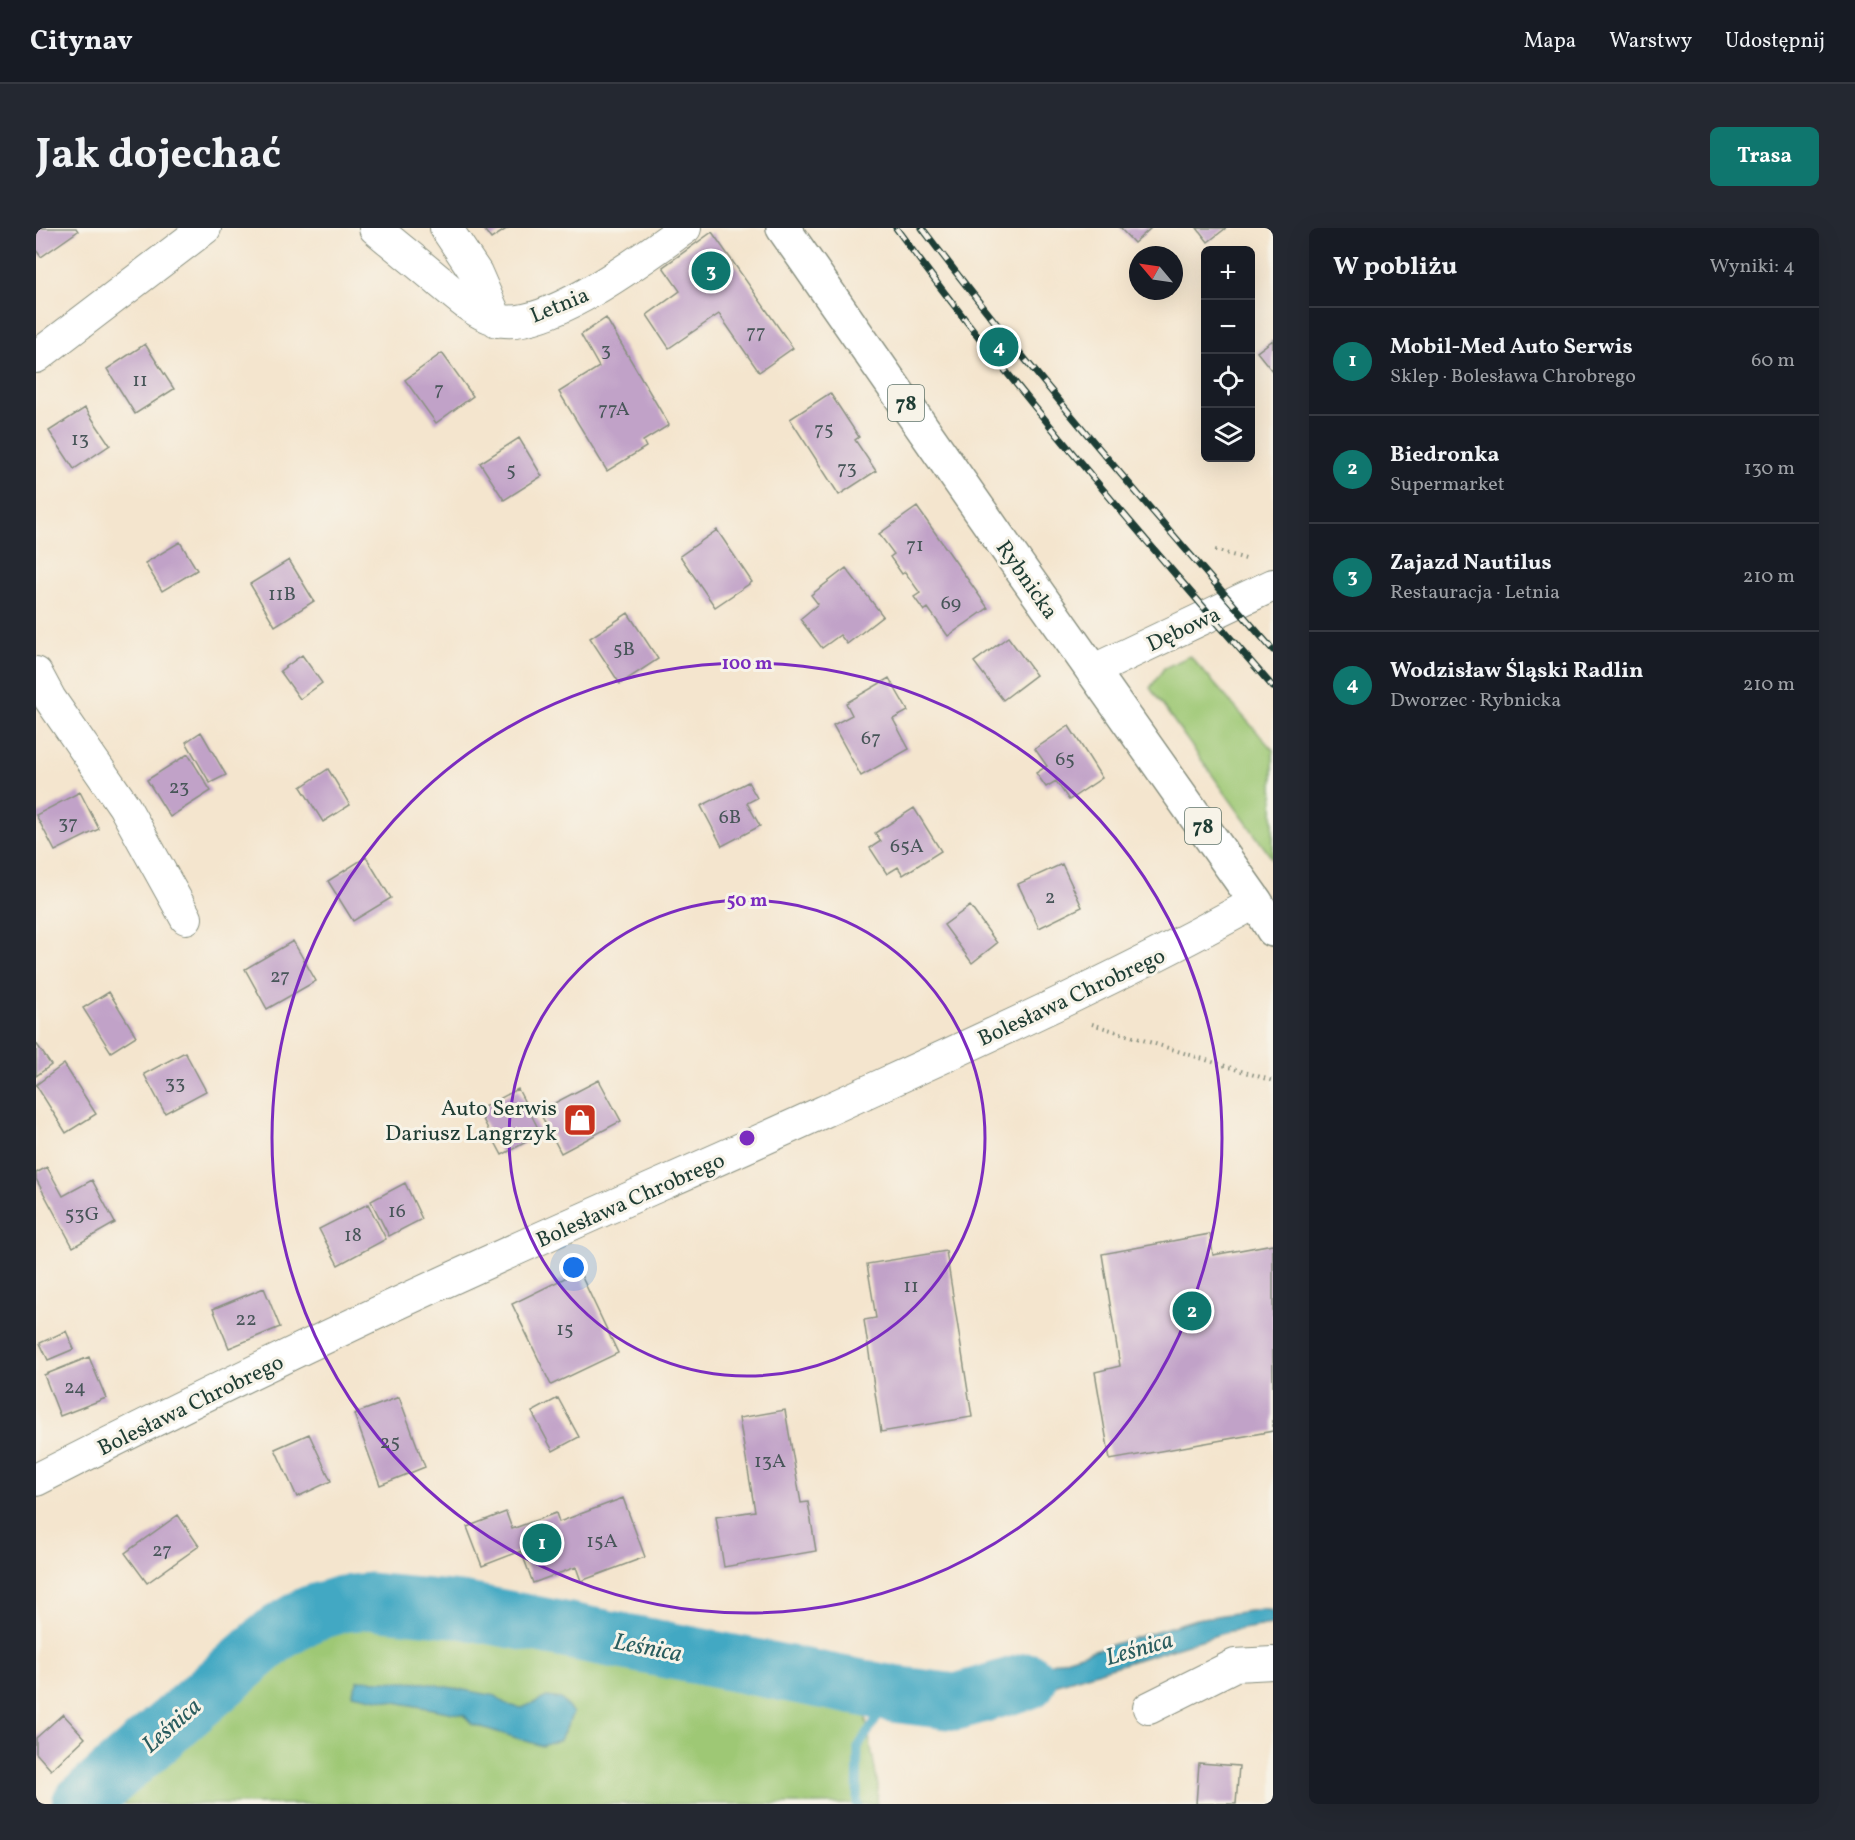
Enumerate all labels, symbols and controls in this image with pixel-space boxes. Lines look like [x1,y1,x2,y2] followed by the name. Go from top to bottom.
[30,22,133,61] text: Citynav
[1524,27,1576,56] text: Mapa
[1609,27,1692,56] text: Warstwy
[1725,27,1825,56] text: Udostępnij
[36,127,281,186] text: Jak dojechać
[1710,127,1819,186] button: Trasa
[1129,246,1183,300] north arrow
[1201,246,1255,462] map controls
[1201,246,1255,300] button: +
[692,248,730,294] pin: 3
[1333,249,1457,285] text: W pobliżu
[1709,253,1795,281] text: Wyniki: 4
[526,280,594,332] street label: Letnia
[1201,300,1255,354] button: −
[746,319,766,347] house number: 77
[980,324,1018,370] pin: 4
[1390,332,1633,363] text: Mobil-Med Auto Serwis
[601,337,611,365] house number: 3
[1348,347,1357,375] text: 1
[1751,347,1795,375] text: 60 m
[1201,354,1255,408] button: locate
[1390,363,1636,391] text: Sklep · Bolesława Chrobrego
[132,367,148,395] house number: 11
[434,376,444,404] house number: 7
[888,385,924,421] road number: 78
[598,396,630,424] house number: 77A
[1201,408,1255,462] button: layers
[814,416,834,444] house number: 75
[71,426,89,454] house number: 13
[1390,440,1500,471] text: Biedronka
[837,455,857,483] house number: 73
[1347,455,1358,483] text: 2
[1744,455,1795,483] text: 130 m
[506,457,516,485] house number: 5
[1390,471,1505,499] text: Supermarket
[906,532,924,560] house number: 71
[987,535,1065,626] street label: Rybnicka
[1390,548,1552,579] text: Zajazd Nautilus
[1347,563,1358,591] text: 3
[1743,563,1795,591] text: 210 m
[1390,579,1560,607] text: Restauracja · Letnia
[268,581,296,609] house number: 11B
[941,590,961,618] house number: 69
[1142,600,1226,661] street label: Dębowa
[613,636,635,664] house number: 5B
[722,652,772,677] text: 100 m
[1390,656,1644,687] text: Wodzisław Śląski Radlin
[1346,671,1359,699] text: 4
[1743,671,1795,699] text: 210 m
[1390,687,1561,715] text: Dworzec · Rybnicka
[861,725,881,753] house number: 67
[1055,746,1075,774] house number: 65
[169,774,189,802] house number: 23
[719,804,741,832] house number: 6B
[1185,808,1221,844] road number: 78
[58,810,78,838] house number: 37
[890,833,924,861] house number: 65A
[1045,884,1055,912] house number: 2
[727,889,767,914] text: 50 m
[973,941,1171,1055] street label: Bolesława Chrobrego
[270,963,290,991] house number: 27
[165,1070,185,1098] house number: 33
[385,1094,557,1150] place label: Auto Serwis Dariusz Langrzyk
[562,1102,598,1138] shop icon: Auto Serwis Dariusz Langrzyk
[737,1128,757,1148] centre of rings
[532,1146,730,1257] street label: Bolesława Chrobrego
[388,1198,406,1226] house number: 16
[65,1201,99,1229] house number: 53G
[344,1222,362,1250] house number: 18
[559,1253,588,1282] your location
[903,1273,919,1301] house number: 11
[1172,1288,1212,1334] pin: 2
[235,1306,257,1334] house number: 22
[556,1316,574,1344] house number: 15
[93,1348,289,1465] street label: Bolesława Chrobrego
[64,1374,86,1402] house number: 24
[380,1429,400,1457] house number: 25
[754,1448,786,1476] house number: 13A
[522,1520,562,1566] pin: 1
[586,1528,618,1556] house number: 15A
[152,1537,172,1565] house number: 27
[1102,1624,1177,1676] water label: Leśnica
[610,1626,685,1672] water label: Leśnica
[135,1691,210,1762] water label: Leśnica

